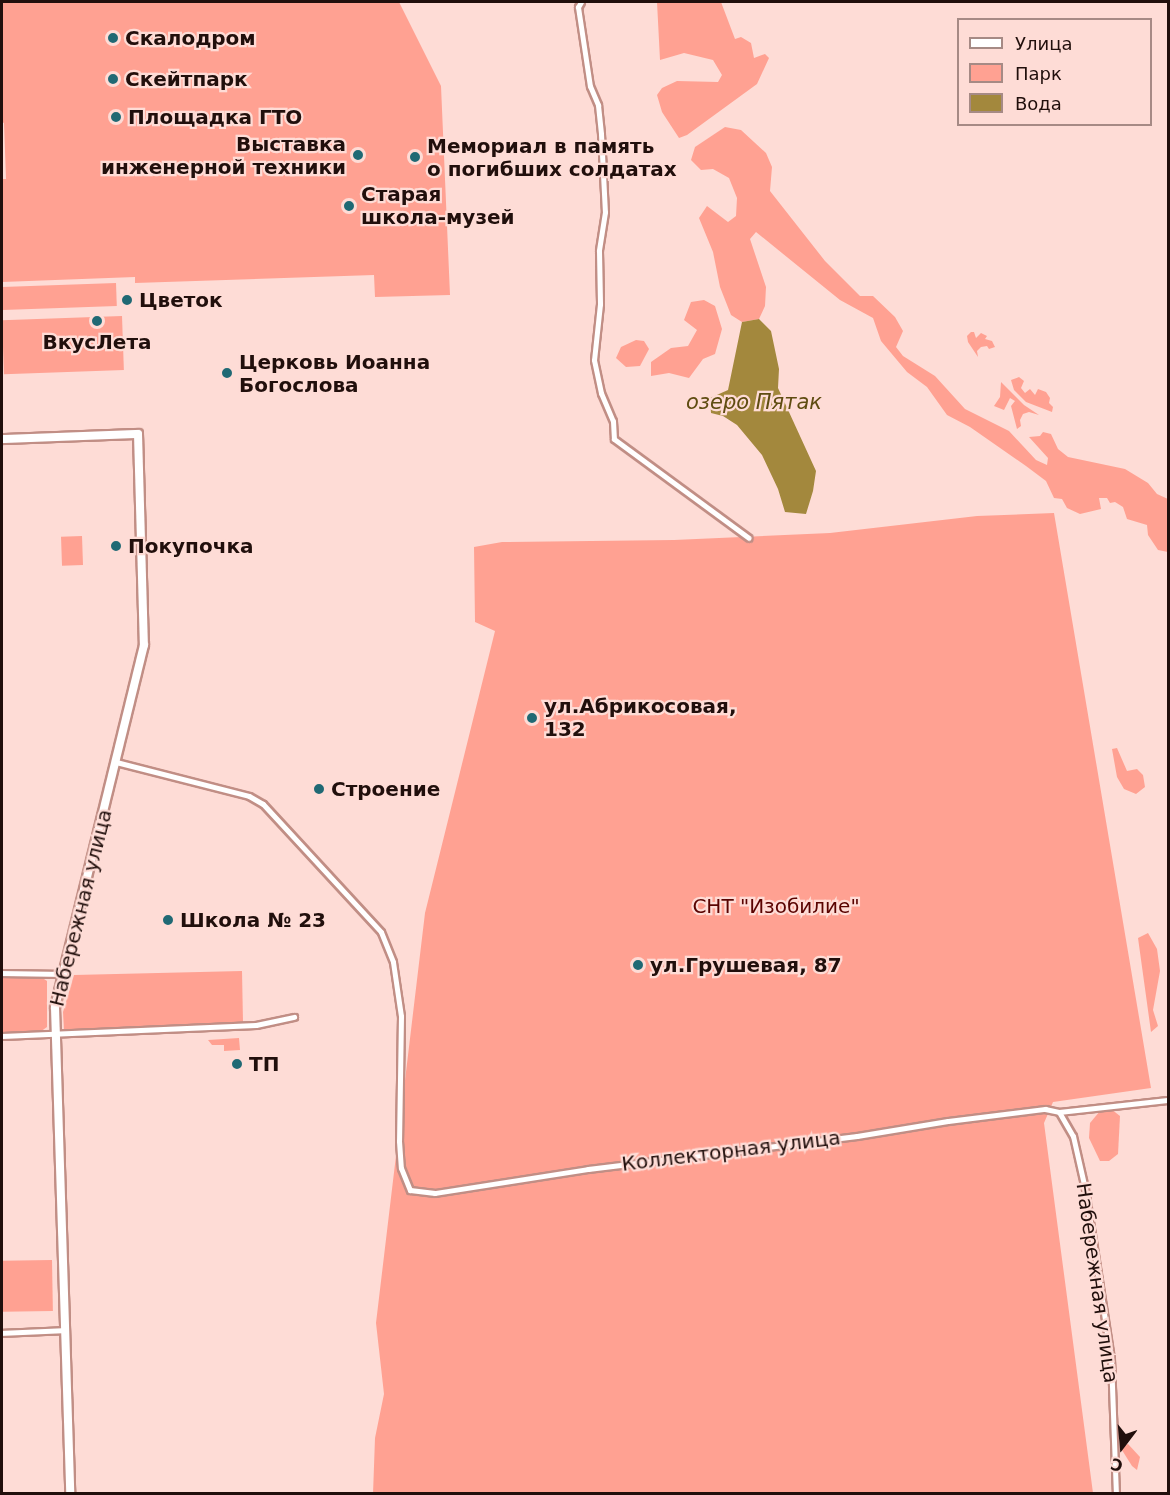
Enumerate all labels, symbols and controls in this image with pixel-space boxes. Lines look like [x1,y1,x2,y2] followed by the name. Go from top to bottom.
[957,18,1152,126] legend
[125,26,256,50] place label: Скалодром
[106,31,120,45] marker: Скалодром
[1015,33,1072,54] text: Улица
[1015,63,1062,84] text: Парк
[125,67,248,91] place label: Скейтпарк
[106,72,120,86] marker: Скейтпарк
[1015,93,1062,114] text: Вода
[128,105,302,129] place label: Площадка ГТО
[109,110,123,124] marker: Площадка ГТО
[101,132,346,179] place label: Выставка инженерной техники
[427,134,677,181] place label: Мемориал в память о погибших солдатах
[351,148,365,162] marker: Выставка инженерной техники
[408,150,422,164] marker: Мемориал в память о погибших солдатах
[361,183,515,230] place label: Старая школа-музей
[342,199,356,213] marker: Старая школа-музей
[139,288,223,312] place label: Цветок
[120,293,134,307] marker: Цветок
[90,314,104,328] marker: ВкусЛета
[43,330,151,354] place label: ВкусЛета
[239,350,430,397] place label: Церковь Иоанна Богослова
[220,366,234,380] marker: Церковь Иоанна Богослова
[686,389,822,415] water label: озеро Пятак
[128,534,253,558] place label: Покупочка
[109,539,123,553] marker: Покупочка
[544,694,737,741] place label: ул.Абрикосовая, 132
[525,711,539,725] marker: ул.Абрикосовая, 132
[331,777,440,801] place label: Строение
[312,782,326,796] marker: Строение
[45,807,117,1009] street label: Набережная улица
[692,894,860,918] park label: СНТ "Изобилие"
[180,908,326,932] place label: Школа № 23
[161,913,175,927] marker: Школа № 23
[650,953,842,977] place label: ул.Грушевая, 87
[631,958,645,972] marker: ул.Грушевая, 87
[249,1052,279,1076] place label: ТП
[230,1057,244,1071] marker: ТП
[620,1126,842,1176] street label: Коллекторная улица
[1071,1181,1123,1385] street label: Набережная улица
[1092,1417,1152,1477] north arrow
[1109,1454,1125,1476] text: С

